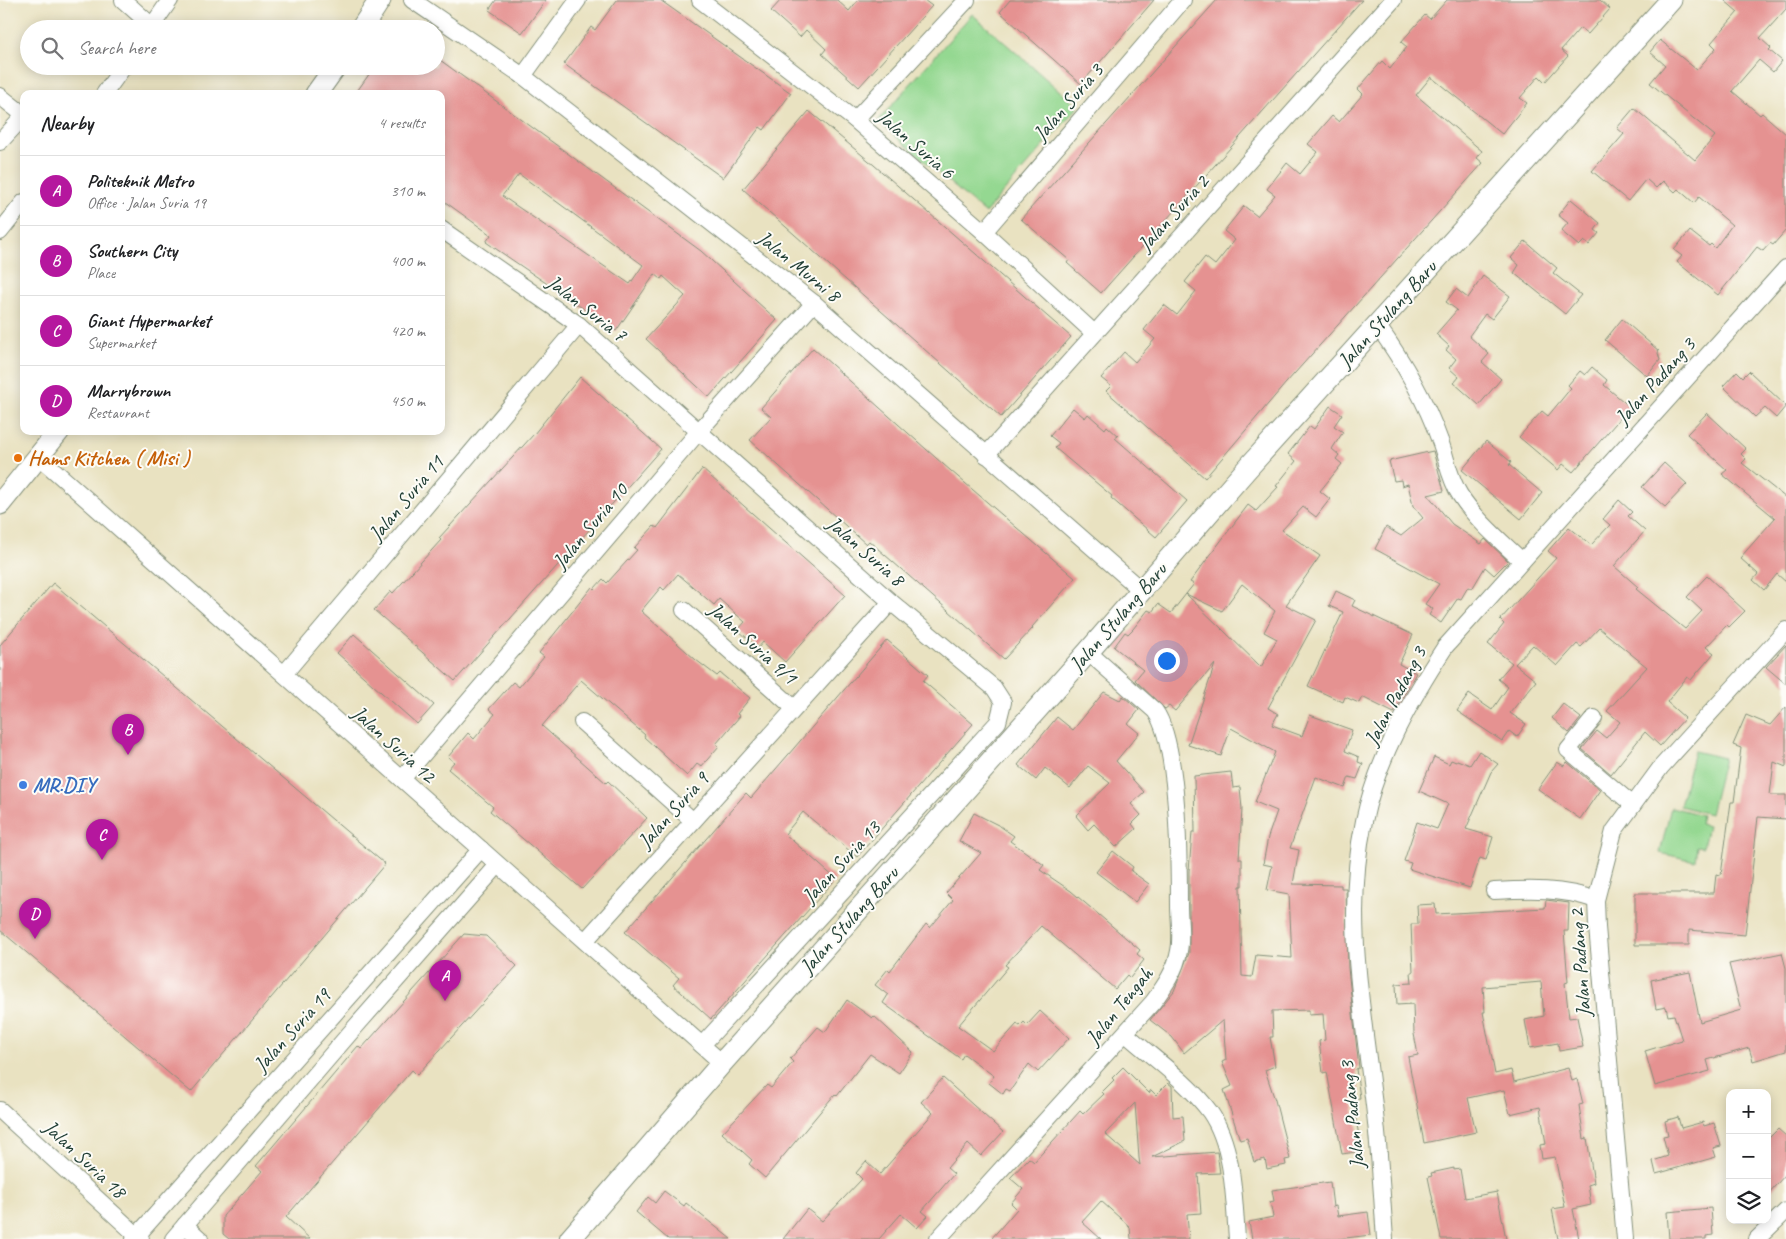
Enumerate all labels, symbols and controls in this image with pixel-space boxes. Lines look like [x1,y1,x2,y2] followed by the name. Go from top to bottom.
[20,20,445,75] search box
[38,34,66,62] icon: search
[78,36,155,60] text: Search here
[1027,57,1110,147] street label: Jalan Suria 3
[871,103,961,185] street label: Jalan Suria 6
[40,110,93,136] text: Nearby
[378,113,425,133] text: 4 results
[1131,168,1215,257] street label: Jalan Suria 2
[87,169,193,193] text: Politeknik Metro
[52,181,60,201] text: A
[391,181,425,201] text: 310 m
[87,193,206,213] text: Office · Jalan Suria 19
[751,224,848,309] street label: Jalan Murni 8
[87,239,177,263] text: Southern City
[52,251,60,271] text: B
[391,251,425,271] text: 400 m
[1331,254,1443,374] street label: Jalan Stulang Baru
[87,263,115,283] text: Place
[541,268,633,348] street label: Jalan Suria 7
[87,309,211,333] text: Giant Hypermarket
[52,321,60,341] text: C
[391,321,425,341] text: 420 m
[1608,331,1702,431] street label: Jalan Padang 3
[87,333,155,353] text: Supermarket
[87,379,170,403] text: Marrybrown
[51,391,61,411] text: D
[391,391,425,411] text: 450 m
[87,403,149,423] text: Restaurant
[28,445,192,471] place label: Hams Kitchen ( Misi )
[362,449,450,547] street label: Jalan Suria 11
[12,452,24,464] marker: Hams Kitchen ( Misi )
[546,477,634,575] street label: Jalan Suria 10
[821,510,912,593] street label: Jalan Suria 8
[1063,556,1173,678] street label: Jalan Stulang Baru
[702,596,804,691] street label: Jalan Suria 9/1
[1358,641,1433,751] street label: Jalan Padang 3
[1154,648,1180,674] your location
[346,699,442,789] street label: Jalan Suria 12
[112,714,144,755] pin: B
[631,765,715,854] street label: Jalan Suria 9
[33,772,99,798] place label: MR.DIY
[17,779,29,791] marker: MR.DIY
[795,814,887,910] street label: Jalan Suria 13
[86,819,118,860] pin: C
[793,860,905,980] street label: Jalan Stulang Baru
[19,898,51,939] pin: D
[1563,907,1597,1019] street label: Jalan Padang 2
[429,960,461,1001] pin: A
[1079,961,1159,1051] street label: Jalan Tengah
[247,982,337,1078] street label: Jalan Suria 19
[1333,1058,1371,1171] street label: Jalan Padang 3
[1726,1089,1771,1224] map controls
[1726,1089,1771,1134] button: +
[37,1113,134,1206] street label: Jalan Suria 18
[1726,1134,1771,1179] button: −
[1726,1179,1771,1224] button: layers

